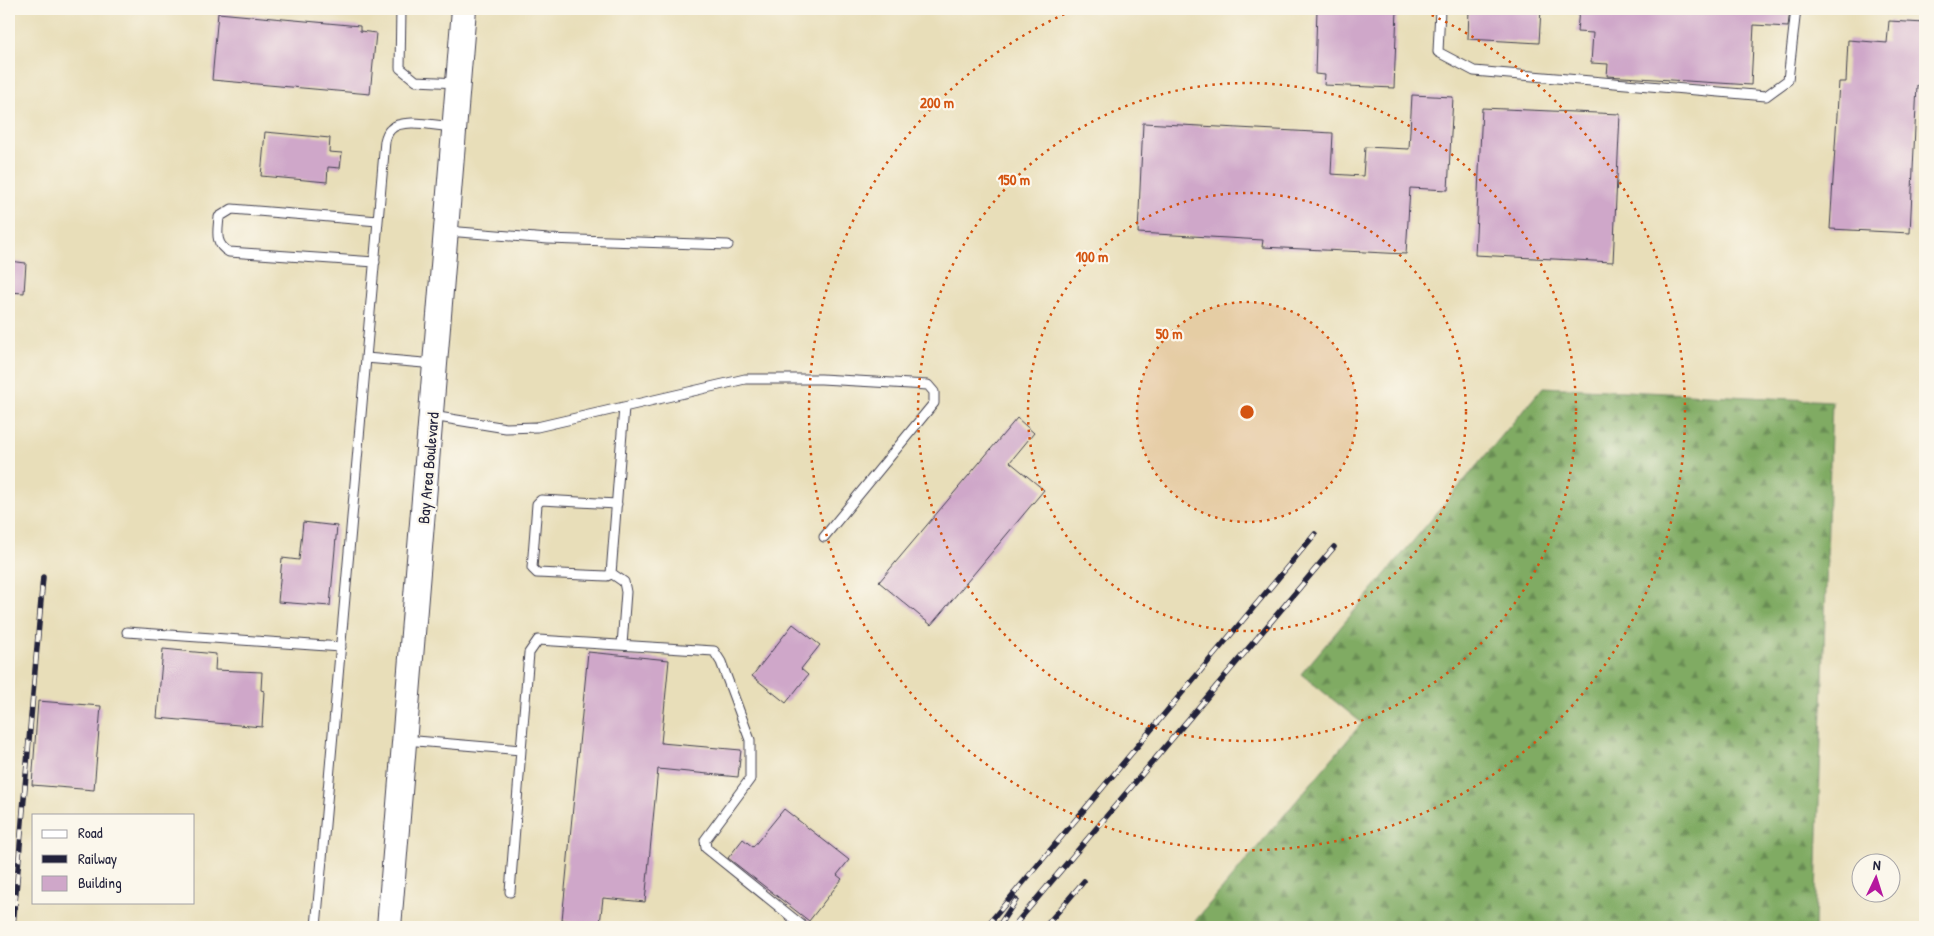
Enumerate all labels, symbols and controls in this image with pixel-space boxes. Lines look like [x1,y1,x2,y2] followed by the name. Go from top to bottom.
[920,92,954,113] text: 200 m
[998,169,1030,190] text: 150 m
[1076,246,1108,267] text: 100 m
[1156,323,1182,344] text: 50 m
[1238,403,1256,421] centre of rings
[412,411,444,525] street label: Bay Area Boulevard
[32,814,195,904] legend
[78,822,103,843] text: Road
[78,848,117,869] text: Railway
[1852,854,1902,904] north arrow
[1873,855,1882,874] text: N
[78,872,122,893] text: Building

